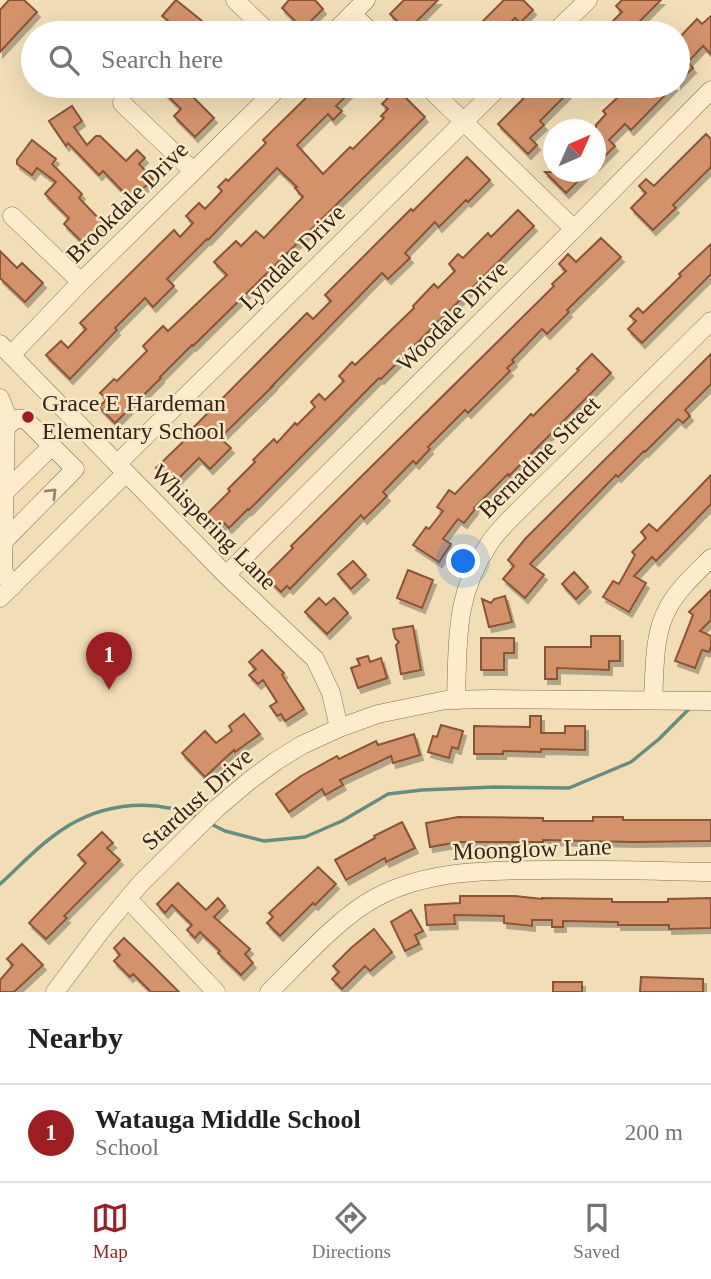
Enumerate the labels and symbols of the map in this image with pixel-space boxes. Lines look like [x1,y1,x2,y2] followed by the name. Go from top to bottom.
[543,119,606,182] north arrow
[61,136,193,268] street label: Brookdale Drive
[234,199,350,315] street label: Lyndale Drive
[391,255,513,377] street label: Woodale Drive
[42,390,226,444] place label: Grace E Hardeman Elementary School
[473,391,605,523] street label: Bernadine Street
[20,409,36,425] marker: Grace E Hardeman Elementary School
[146,459,282,595] street label: Whispering Lane
[44,488,57,501] one-way arrow
[446,544,480,578] your location
[86,632,132,690] pin: 1
[137,743,257,855] street label: Stardust Drive
[452,833,612,865] street label: Moonglow Lane

